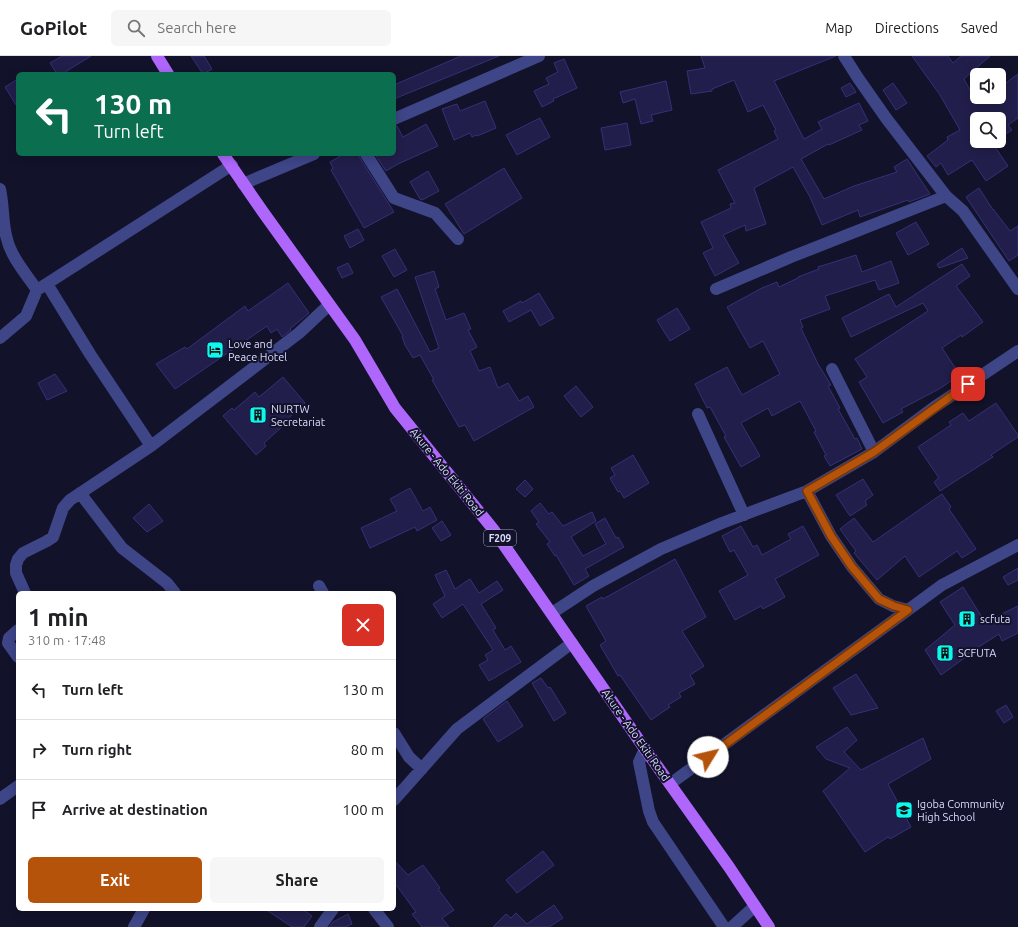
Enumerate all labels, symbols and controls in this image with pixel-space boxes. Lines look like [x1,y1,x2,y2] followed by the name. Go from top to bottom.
[111,10,391,46] search box
[20,17,87,39] text: GoPilot
[125,17,147,39] icon: search
[157,19,237,36] text: Search here
[825,20,853,36] text: Map
[875,20,939,36] text: Directions
[961,20,998,36] text: Saved
[970,68,1006,148] map controls
[970,68,1006,104] button: sound
[28,88,80,140] icon: left
[94,88,172,119] text: 130 m
[970,112,1006,148] button: search
[94,121,164,141] text: Turn left
[228,338,287,363] place label: Love and Peace Hotel
[205,340,225,360] hotel icon: Love and Peace Hotel
[951,367,985,401] pin
[957,373,979,395] icon: arrive
[271,403,326,428] place label: NURTW Secretariat
[248,405,268,425] building icon: NURTW Secretariat
[408,426,486,518] street label: Akure - Ado Ekiti Road
[484,530,516,546] road number: F209
[28,604,89,631] text: 1 min
[342,604,384,646] button: close
[957,609,977,629] building icon: scfuta
[980,613,1010,625] place label: scfuta
[28,633,106,647] text: 310 m · 17:48
[935,643,955,663] building icon: SCFUTA
[958,647,997,659] place label: SCFUTA
[28,679,50,701] icon: left
[62,681,123,698] text: Turn left
[342,681,384,698] text: 130 m
[600,687,672,783] street label: Akure - Ado Ekiti Road
[687,736,729,778] position arrow
[28,739,50,761] icon: right
[62,741,132,758] text: Turn right
[351,741,384,758] text: 80 m
[917,798,1005,823] place label: Igoba Community High School
[28,799,50,821] icon: arrive
[894,800,914,820] school or university icon: Igoba Community High School
[62,801,208,818] text: Arrive at destination
[342,801,384,818] text: 100 m
[28,857,202,903] button: Exit
[210,857,384,903] button: Share

